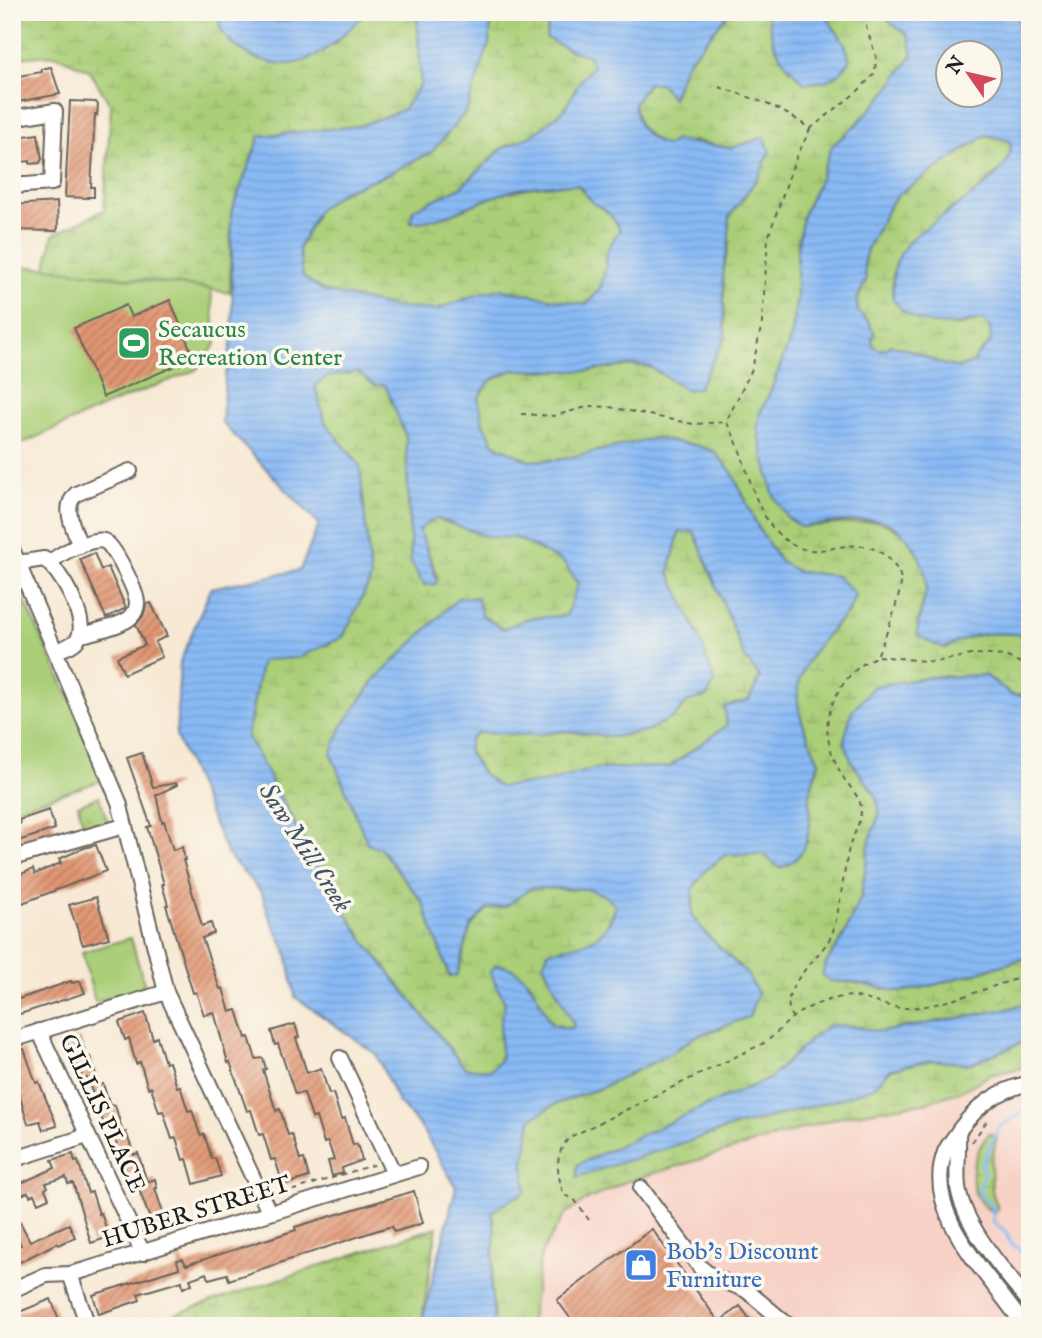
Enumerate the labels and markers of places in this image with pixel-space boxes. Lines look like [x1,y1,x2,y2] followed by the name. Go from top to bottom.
[158,315,342,374] place label: Secaucus Recreation Center
[115,324,153,362] sports icon: Secaucus Recreation Center
[666,1237,818,1296] place label: Bob's Discount Furniture
[622,1246,660,1284] shop icon: Bob's Discount Furniture

